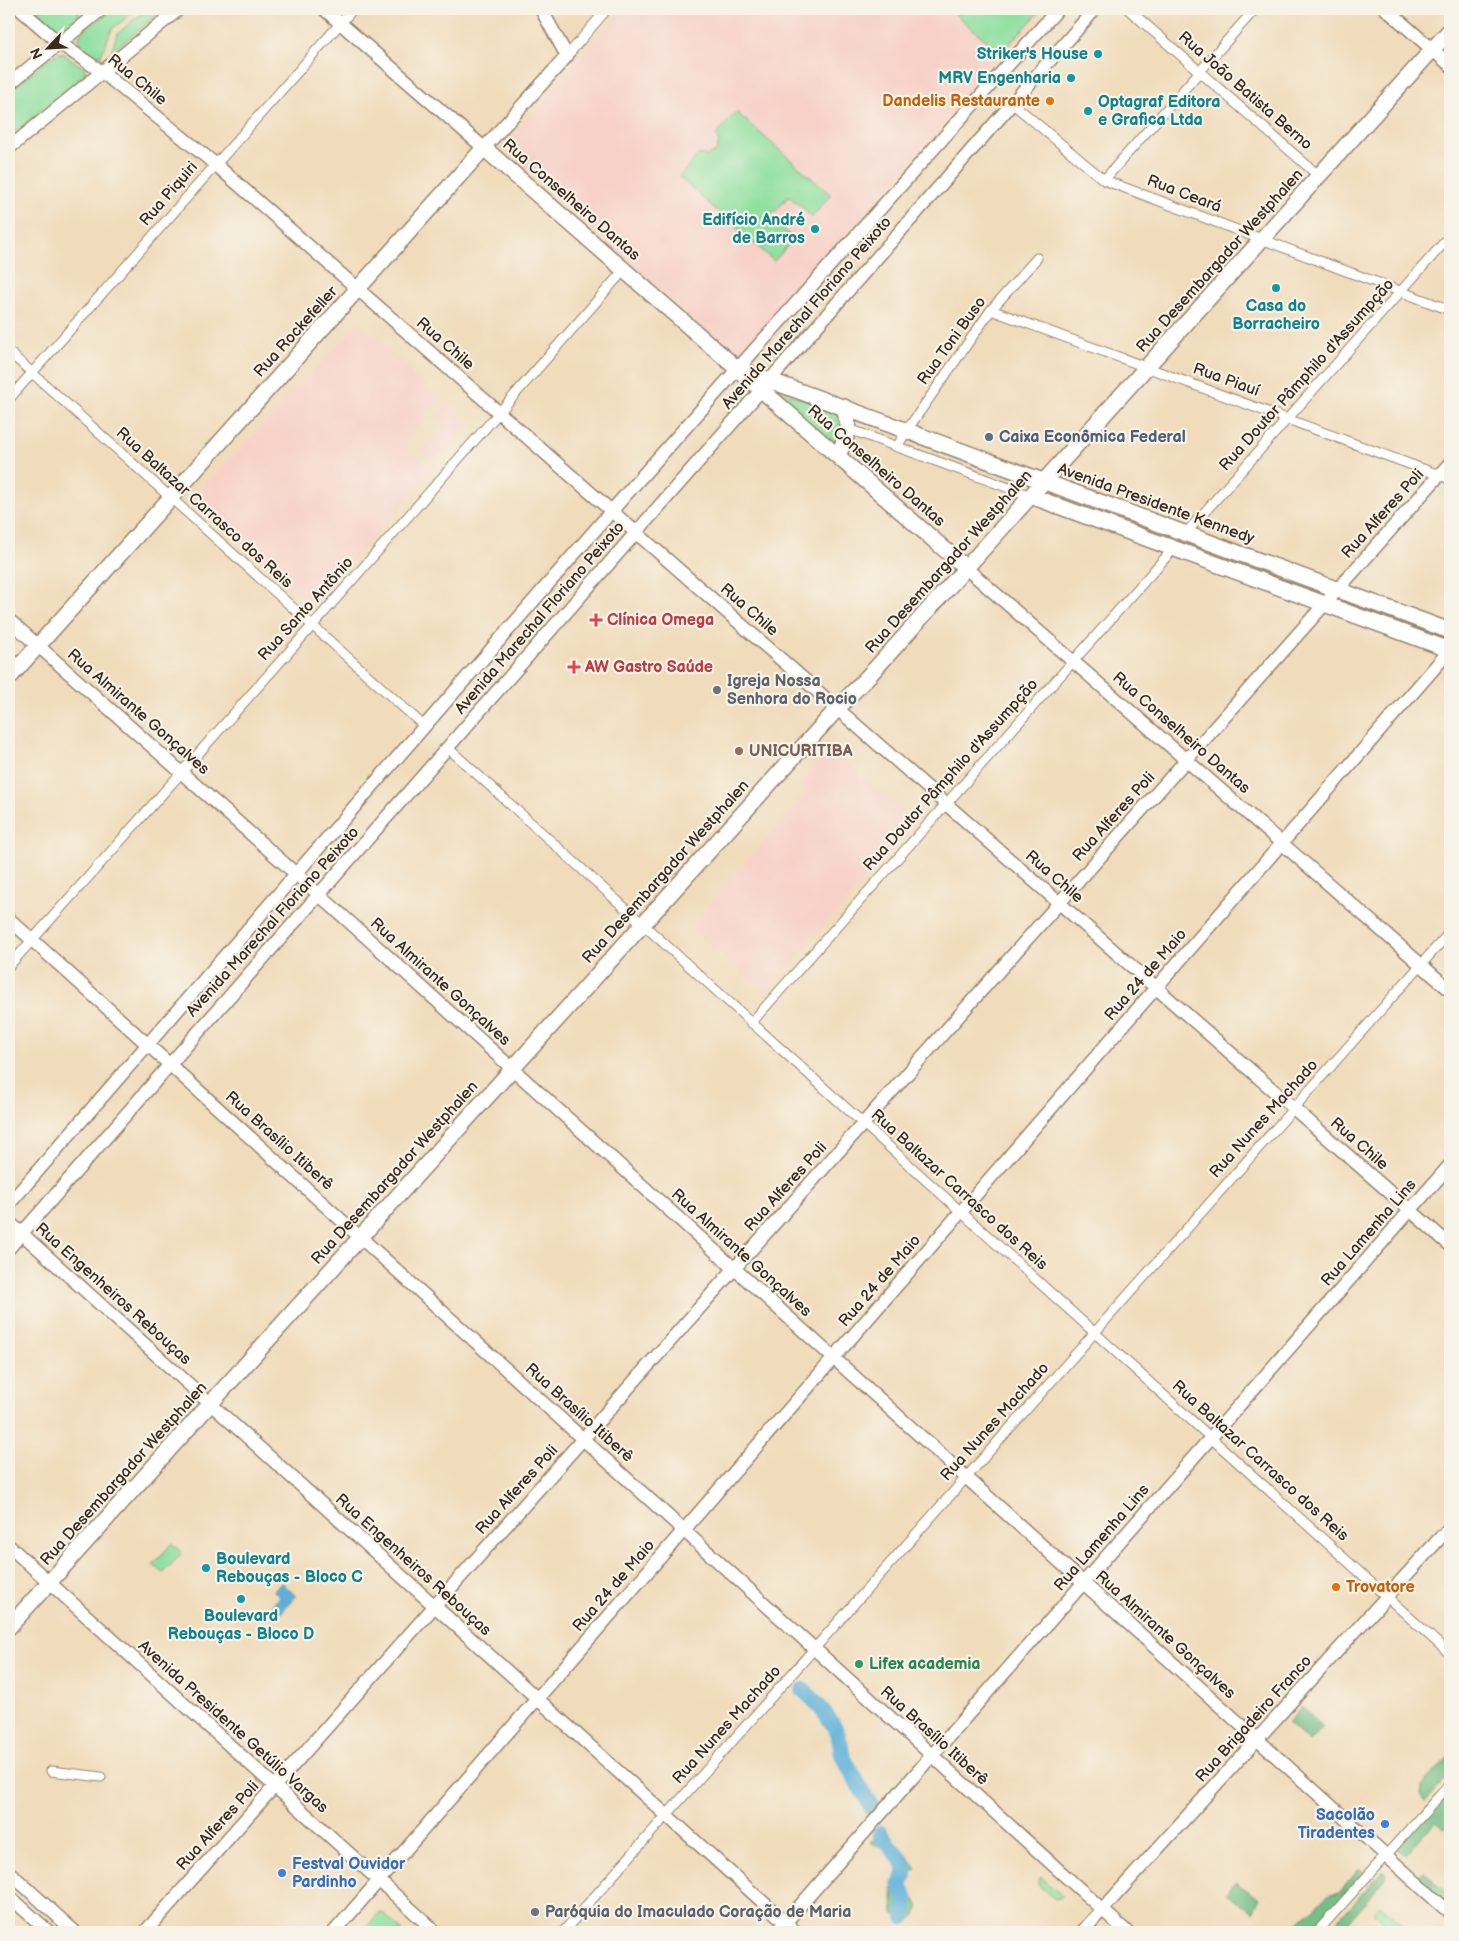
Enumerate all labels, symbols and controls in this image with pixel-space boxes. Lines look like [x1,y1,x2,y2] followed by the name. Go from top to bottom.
[22,22,72,72] north arrow
[1174,28,1316,154] street label: Rua João Batista Berno
[27,45,47,62] text: N
[977,45,1088,64] place label: Striker's House
[1092,48,1104,60] marker: Striker's House
[104,50,171,110] street label: Rua Chile
[938,69,1061,88] place label: MRV Engenharia
[1065,72,1077,84] marker: MRV Engenharia
[882,92,1040,111] place label: Dandelis Restaurante
[1098,93,1221,130] place label: Optagraf Editora e Grafica Ltda
[1044,95,1056,107] marker: Dandelis Restaurante
[1082,105,1094,117] marker: Optagraf Editora e Grafica Ltda
[498,135,644,265] street label: Rua Conselheiro Dantas
[136,158,202,230] street label: Rua Piquiri
[1133,165,1307,357] street label: Rua Desembargador Westphalen
[1144,171,1224,217] street label: Rua Ceará
[702,211,805,248] place label: Edifício André de Barros
[718,213,896,413] street label: Avenida Marechal Floriano Peixoto
[809,223,821,235] marker: Edifício André de Barros
[1216,275,1398,475] street label: Rua Doutor Pâmphilo d'Assumpção
[250,282,342,381] street label: Rua Rockefeller
[1270,282,1282,294] marker: Casa do Borracheiro
[914,293,990,389] street label: Rua Toni Buso
[1232,297,1320,334] place label: Casa do Borracheiro
[412,314,478,375] street label: Rua Chile
[1190,359,1262,401] street label: Rua Piauí
[803,401,949,531] street label: Rua Conselheiro Dantas
[112,424,296,592] street label: Rua Baltazar Carrasco dos Reis
[999,428,1186,447] place label: Caixa Econômica Federal
[983,431,995,443] marker: Caixa Econômica Federal
[1055,460,1258,549] street label: Avenida Presidente Kennedy
[1338,465,1428,563] street label: Rua Alferes Poli
[862,466,1036,658] street label: Rua Desembargador Westphalen
[451,518,629,718] street label: Avenida Marechal Floriano Peixoto
[254,553,358,665] street label: Rua Santo Antônio
[716,580,782,641] street label: Rua Chile
[607,611,714,630] place label: Clínica Omega
[589,613,603,627] marker: Clínica Omega
[63,645,213,779] street label: Rua Almirante Gonçalves
[584,658,713,677] place label: AW Gastro Saúde
[567,660,581,674] marker: AW Gastro Saúde
[1108,668,1254,798] street label: Rua Conselheiro Dantas
[727,672,857,709] place label: Igreja Nossa Senhora do Rocio
[860,675,1042,875] street label: Rua Doutor Pâmphilo d'Assumpção
[711,684,723,696] marker: Igreja Nossa Senhora do Rocio
[749,742,853,761] place label: UNICURITIBA
[733,745,745,757] marker: UNICURITIBA
[1069,768,1159,866] street label: Rua Alferes Poli
[579,776,753,968] street label: Rua Desembargador Westphalen
[183,823,363,1021] street label: Avenida Marechal Floriano Peixoto
[1021,847,1087,908] street label: Rua Chile
[366,914,514,1050] street label: Rua Almirante Gonçalves
[1101,925,1191,1025] street label: Rua 24 de Maio
[1206,1056,1322,1182] street label: Rua Nunes Machado
[308,1077,482,1269] street label: Rua Desembargador Westphalen
[221,1088,337,1195] street label: Rua Brasílio Itiberê
[867,1106,1051,1274] street label: Rua Baltazar Carrasco dos Reis
[1326,1114,1392,1175] street label: Rua Chile
[741,1138,831,1236] street label: Rua Alferes Poli
[1317,1176,1421,1290] street label: Rua Lamenha Lins
[667,1185,815,1321] street label: Rua Almirante Gonçalves
[31,1219,195,1369] street label: Rua Engenheiros Rebouças
[835,1231,925,1331] street label: Rua 24 de Maio
[937,1359,1053,1485] street label: Rua Nunes Machado
[521,1360,637,1467] street label: Rua Brasílio Itiberê
[1168,1377,1352,1545] street label: Rua Baltazar Carrasco dos Reis
[37,1378,211,1570] street label: Rua Desembargador Westphalen
[472,1441,562,1539] street label: Rua Alferes Poli
[1050,1481,1154,1595] street label: Rua Lamenha Lins
[331,1490,495,1640] street label: Rua Engenheiros Rebouças
[569,1536,659,1636] street label: Rua 24 de Maio
[216,1550,363,1587] place label: Boulevard Rebouças - Bloco C
[200,1562,212,1574] marker: Boulevard Rebouças - Bloco C
[1091,1567,1239,1703] street label: Rua Almirante Gonçalves
[1346,1578,1415,1597] place label: Trovatore
[1330,1581,1342,1593] marker: Trovatore
[235,1593,247,1605] marker: Boulevard Rebouças - Bloco D
[168,1607,314,1644] place label: Boulevard Rebouças - Bloco D
[134,1637,332,1817] street label: Avenida Presidente Getúlio Vargas
[1192,1652,1316,1786] street label: Rua Brigadeiro Franco
[869,1655,981,1674] place label: Lifex academia
[853,1658,865,1670] marker: Lifex academia
[669,1662,785,1788] street label: Rua Nunes Machado
[876,1683,992,1790] street label: Rua Brasílio Itiberê
[173,1777,263,1875] street label: Rua Alferes Poli
[1298,1806,1375,1843] place label: Sacolão Tiradentes
[1379,1818,1391,1830] marker: Sacolão Tiradentes
[292,1855,406,1892] place label: Festval Ouvidor Pardinho
[276,1867,288,1879] marker: Festval Ouvidor Pardinho
[545,1903,851,1922] place label: Paróquia do Imaculado Coração de Maria
[529,1906,541,1918] marker: Paróquia do Imaculado Coração de Maria

